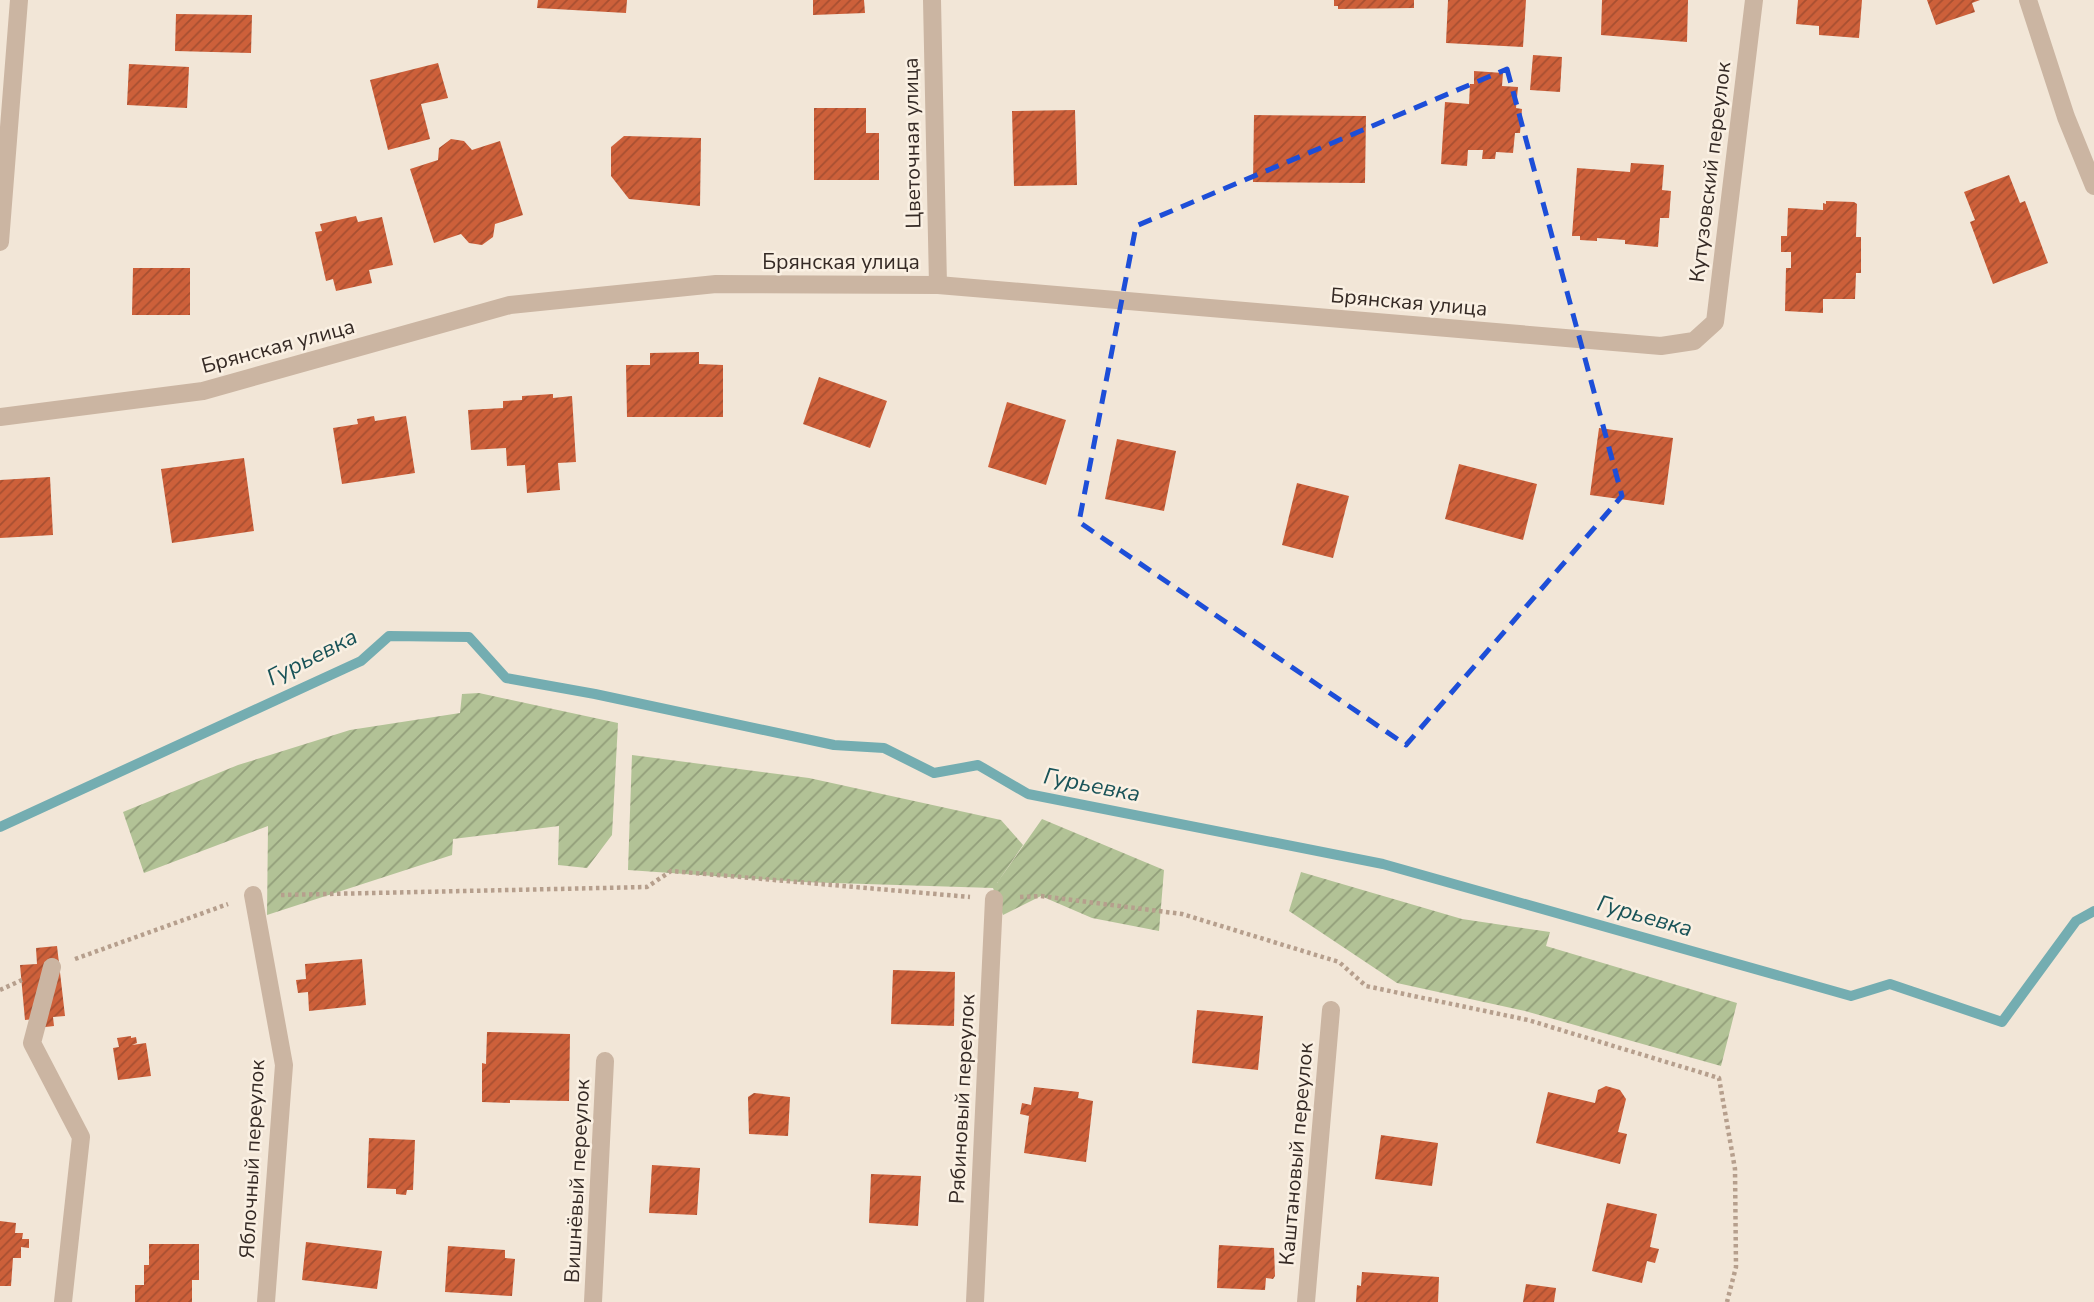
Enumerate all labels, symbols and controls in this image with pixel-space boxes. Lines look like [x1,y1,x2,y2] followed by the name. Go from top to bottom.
[897,57,927,229] street label: Цветочная улица
[1683,59,1738,284] street label: Кутузовский переулок
[762,248,920,276] street label: Брянская улица
[1329,281,1489,323] street label: Брянская улица
[198,312,358,380] street label: Брянская улица
[261,621,363,693] water label: Гурьевка
[1041,760,1143,810] water label: Гурьевка
[1594,888,1696,944] water label: Гурьевка
[943,992,982,1205] street label: Рябиновый переулок
[1272,1040,1320,1267] street label: Каштановый переулок
[233,1058,271,1259] street label: Яблочный переулок
[558,1077,596,1284] street label: Вишнёвый переулок

